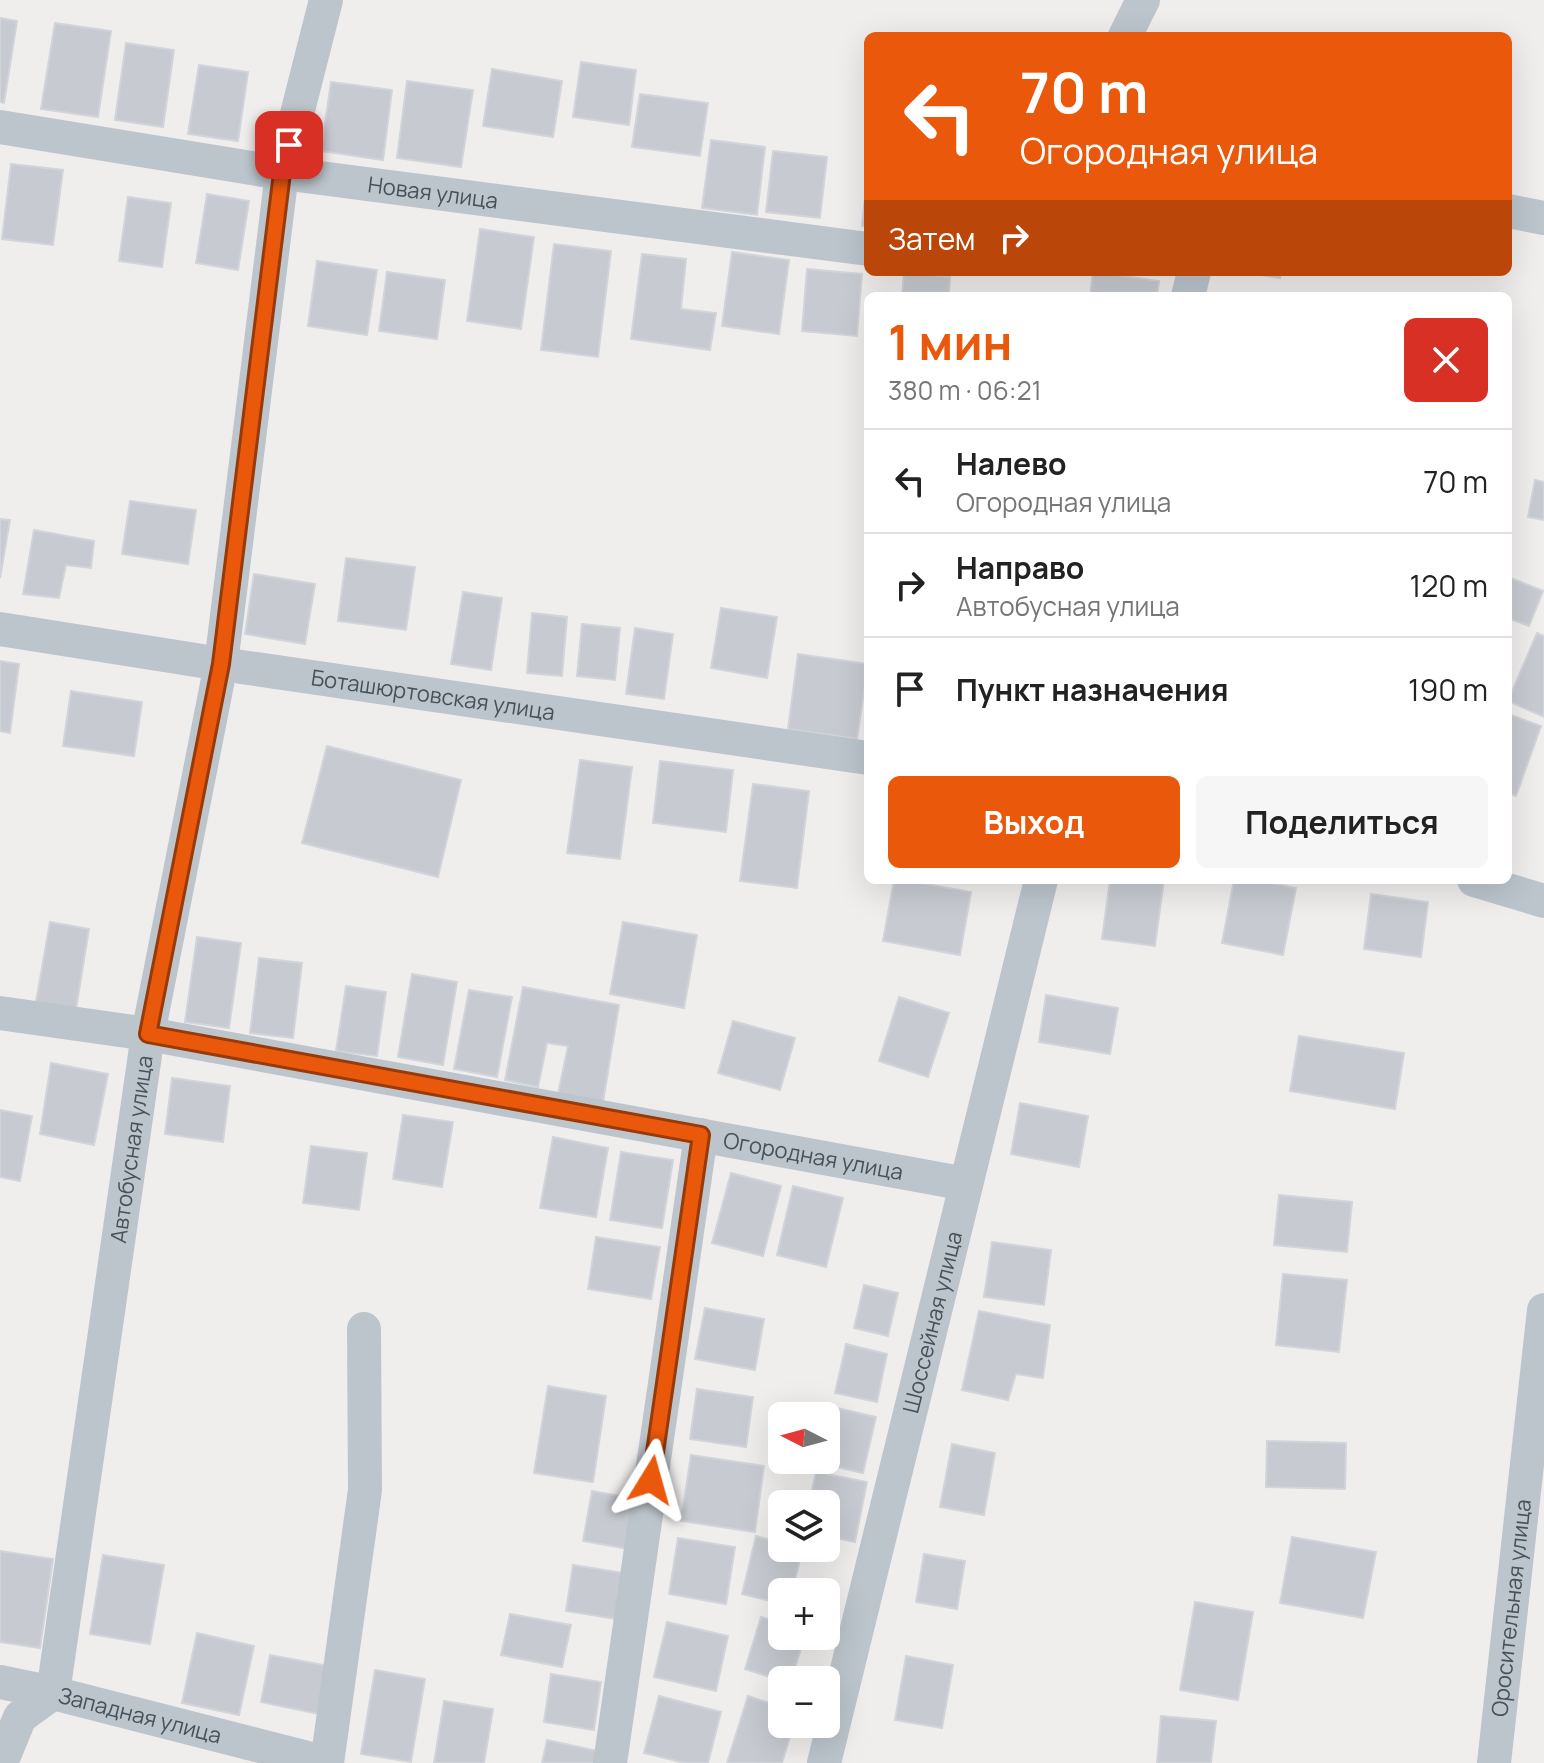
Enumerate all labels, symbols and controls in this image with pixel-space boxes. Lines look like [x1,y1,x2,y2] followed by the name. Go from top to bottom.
[1020,53,1148,130] text: 70 m
[888,64,992,168] icon: left
[255,111,323,179] pin
[267,123,311,167] icon: arrive
[1020,126,1318,175] text: Огородная улица
[366,169,500,216] street label: Новая улица
[992,216,1036,260] icon: right
[888,218,976,259] text: Затем
[888,309,1012,374] text: 1 мин
[1404,318,1488,402] button: close
[888,372,1042,408] text: 380 m · 06:21
[956,443,1066,484] text: Налево
[888,459,932,503] icon: left
[1423,461,1488,502] text: 70 m
[956,484,1171,520] text: Огородная улица
[956,547,1084,588] text: Направо
[888,563,932,607] icon: right
[1409,565,1488,606] text: 120 m
[956,588,1180,624] text: Автобусная улица
[309,662,557,727] street label: Боташюртовская улица
[888,667,932,711] icon: arrive
[956,669,1229,710] text: Пункт назначения
[1408,669,1488,710] text: 190 m
[888,776,1180,868] button: Выход
[1196,776,1488,868] button: Поделиться
[103,1053,160,1245] street label: Автобусная улица
[721,1125,906,1187] street label: Огородная улица
[896,1228,969,1416] street label: Шоссейная улица
[768,1402,840,1474] north arrow
[768,1402,840,1738] map controls
[609,1438,693,1522] position arrow
[768,1490,840,1562] button: layers
[1484,1498,1538,1718] street label: Оросительная улица
[768,1578,840,1650] button: +
[768,1666,840,1738] button: −
[55,1680,225,1750] street label: Западная улица

